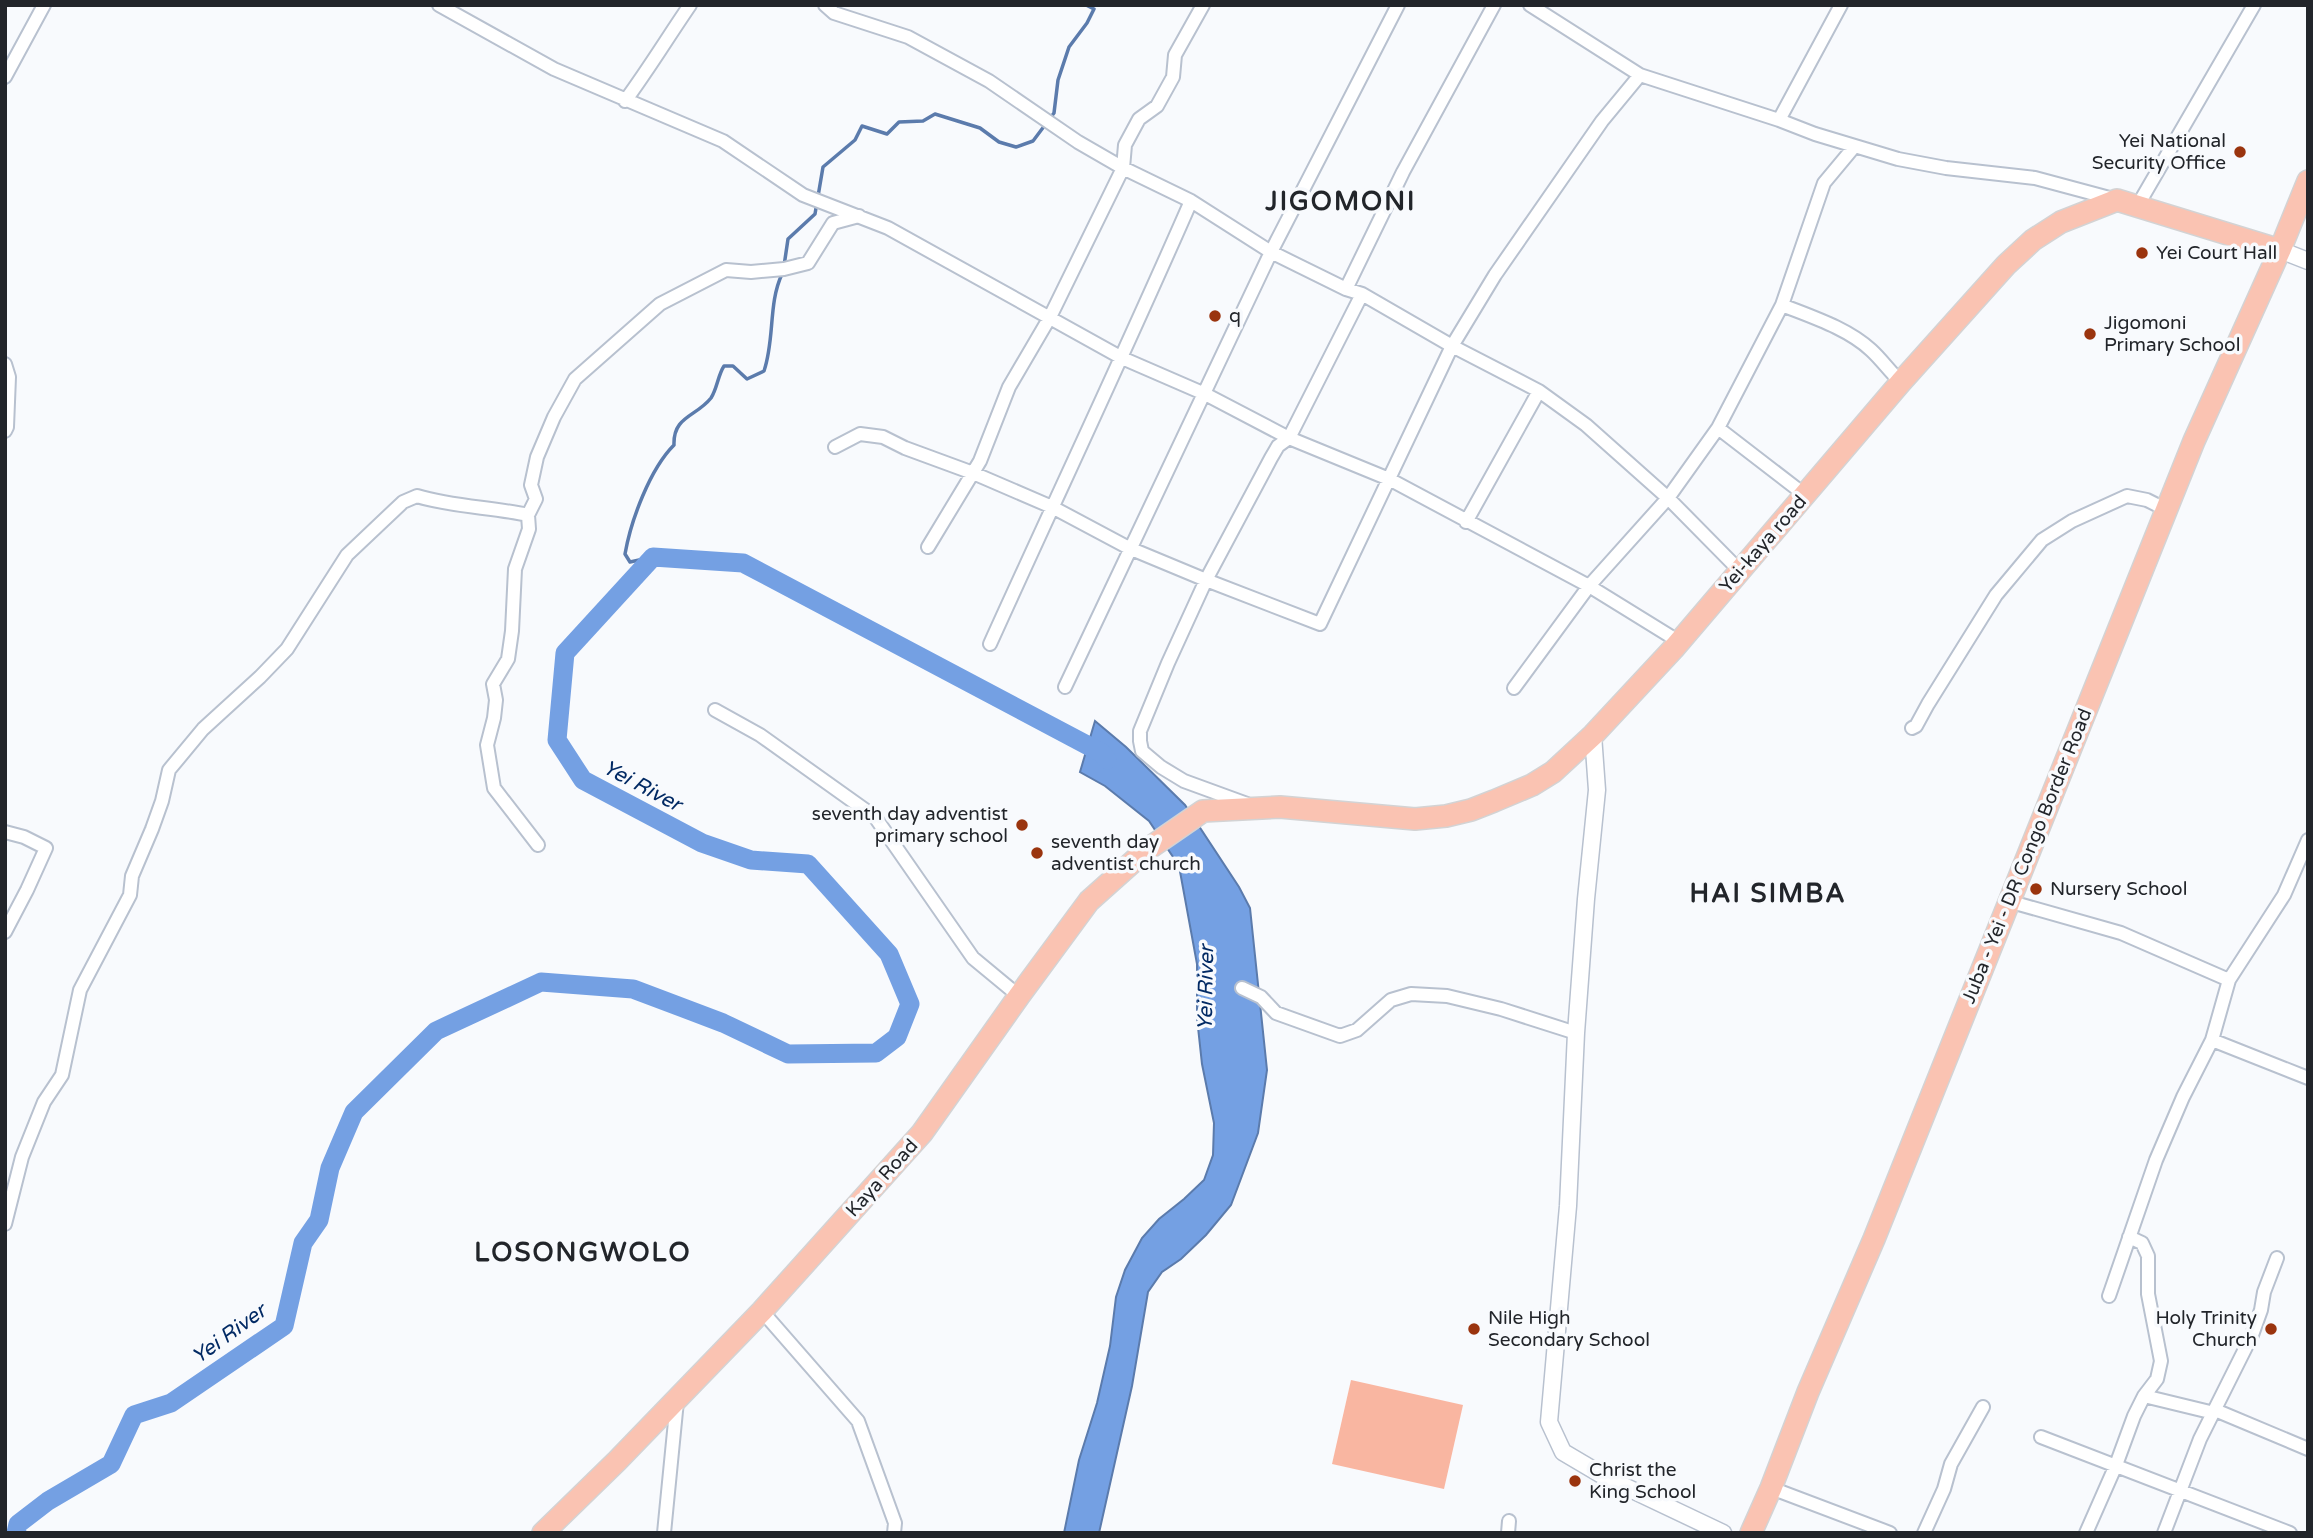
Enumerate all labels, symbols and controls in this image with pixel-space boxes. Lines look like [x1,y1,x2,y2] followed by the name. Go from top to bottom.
[2092,130,2226,174] place label: Yei National Security Office
[2232,144,2248,160] marker: Yei National Security Office
[1265,186,1416,217] district label: JIGOMONI
[2156,242,2277,264] place label: Yei Court Hall
[2134,245,2150,261] marker: Yei Court Hall
[1229,305,1241,327] place label: q
[1207,308,1223,324] marker: q
[2104,312,2240,356] place label: Jigomoni Primary School
[2082,326,2098,342] marker: Jigomoni Primary School
[1715,491,1811,597] street label: Yei-kaya road
[1958,705,2096,1007] street label: Juba - Yei - DR Congo Border Road
[598,755,688,818] water label: Yei River
[812,803,1008,847] place label: seventh day adventist primary school
[1014,817,1030,833] marker: seventh day adventist primary school
[1051,831,1201,875] place label: seventh day adventist church
[1029,845,1045,861] marker: seventh day adventist church
[1689,878,1847,909] district label: HAI SIMBA
[2050,878,2187,900] place label: Nursery School
[2028,881,2044,897] marker: Nursery School
[1193,942,1219,1031] water label: Yei River
[841,1135,923,1221] street label: Kaya Road
[474,1237,692,1268] district label: LOSONGWOLO
[187,1297,273,1369] water label: Yei River
[1488,1307,1650,1351] place label: Nile High Secondary School
[2155,1307,2257,1351] place label: Holy Trinity Church
[1466,1321,1482,1337] marker: Nile High Secondary School
[2263,1321,2279,1337] marker: Holy Trinity Church
[1589,1459,1696,1503] place label: Christ the King School
[1567,1473,1583,1489] marker: Christ the King School

